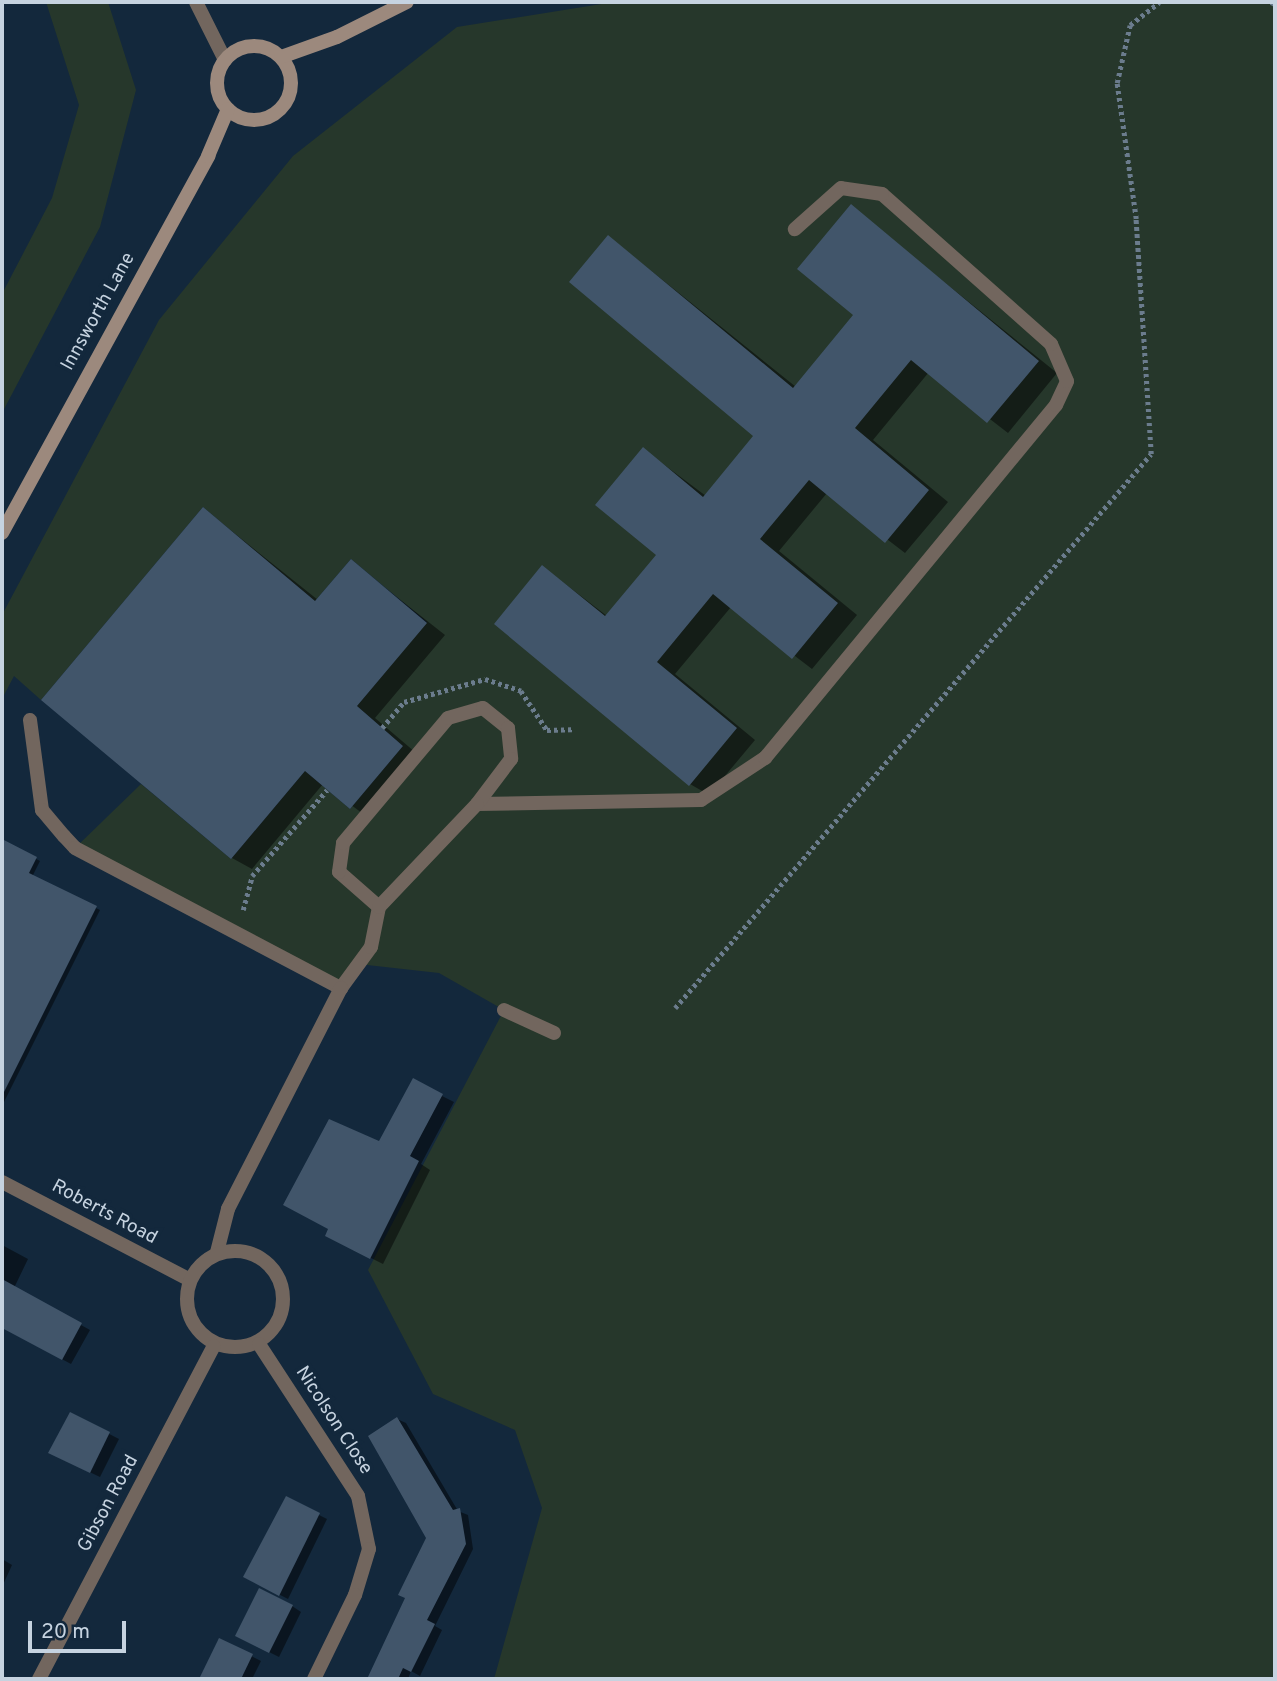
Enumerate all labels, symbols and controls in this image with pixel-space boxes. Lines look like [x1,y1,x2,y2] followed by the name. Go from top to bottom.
[57,249,141,375] street label: Innsworth Lane
[47,1176,161,1250] street label: Roberts Road
[290,1363,376,1479] street label: Nicolson Close
[74,1452,144,1556] street label: Gibson Road
[32,1608,130,1652] scale bar
[41,1619,90,1646] text: 20 m

